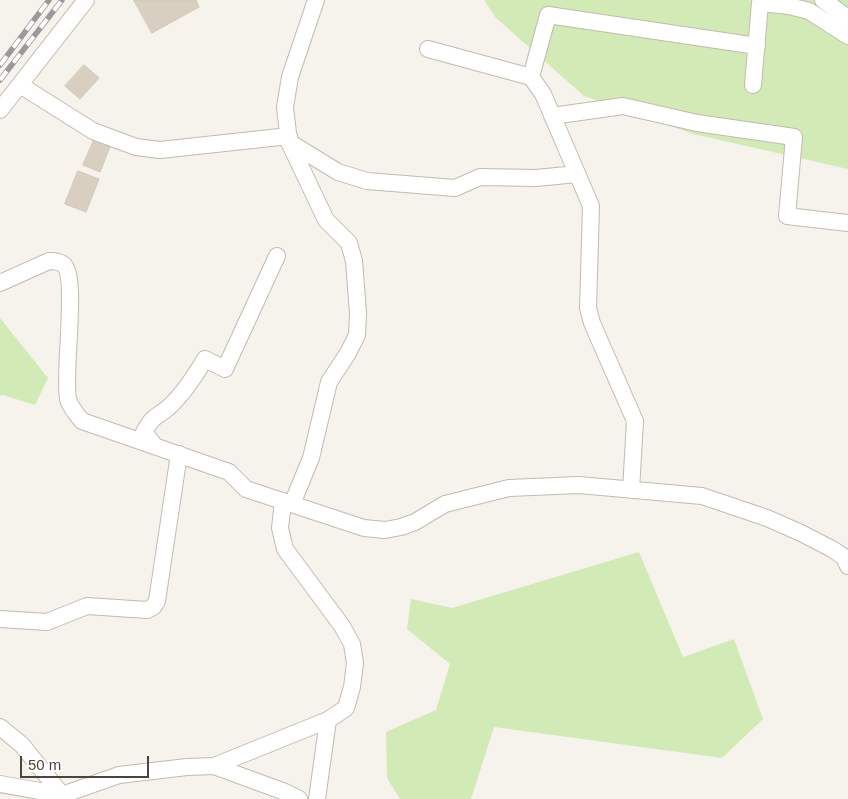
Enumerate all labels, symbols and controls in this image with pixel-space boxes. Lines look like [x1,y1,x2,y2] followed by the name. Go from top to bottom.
[22,746,151,778] scale bar
[28,756,61,773] text: 50 m

